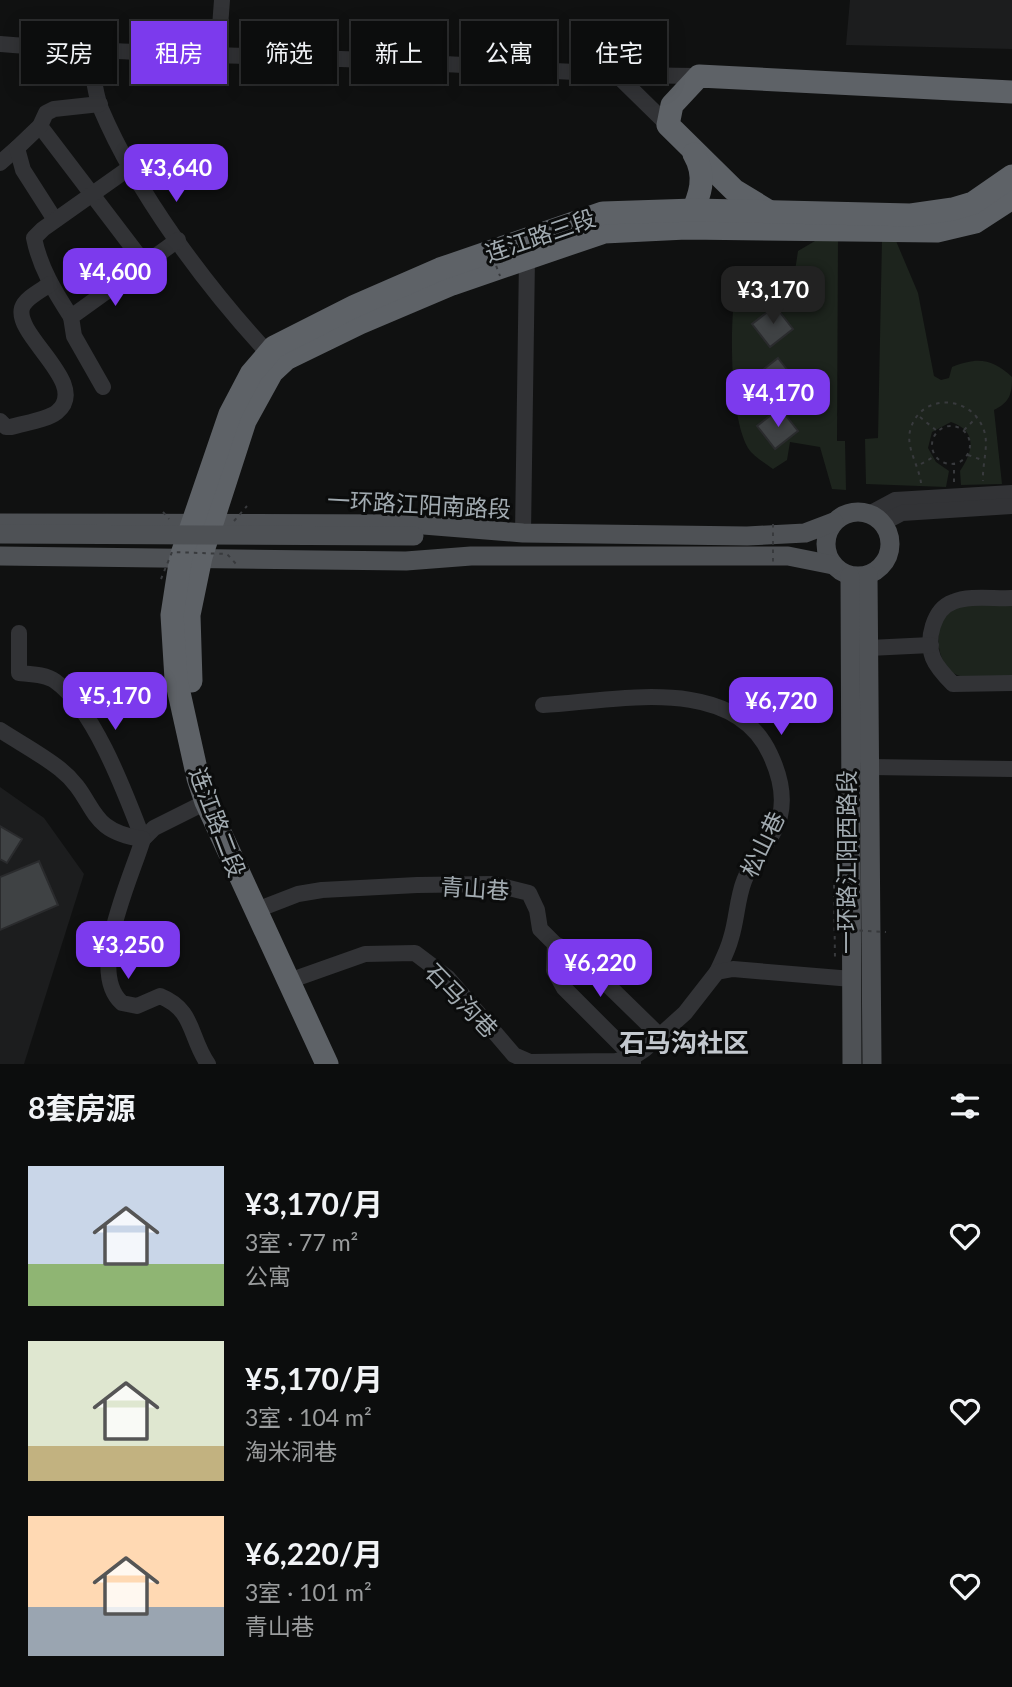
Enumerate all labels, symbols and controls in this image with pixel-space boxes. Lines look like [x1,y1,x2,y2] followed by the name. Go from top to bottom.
[21,21,117,84] chip: 买房
[131,21,227,84] chip: 租房
[241,21,337,84] chip: 筛选
[351,21,447,84] chip: 新上
[461,21,557,84] chip: 公寓
[571,21,667,84] chip: 住宅
[119,144,233,204] pin: ¥3,640
[140,153,212,181] text: ¥3,640
[481,203,599,267] street label: 连江路三段
[58,248,172,308] pin: ¥4,600
[79,257,151,285] text: ¥4,600
[716,266,830,326] pin: ¥3,170
[737,275,809,303] text: ¥3,170
[721,370,835,429] pin: ¥4,170
[742,378,814,406] text: ¥4,170
[326,485,512,523] street label: 一环路江阳南路段
[58,672,172,732] pin: ¥5,170
[724,678,838,737] pin: ¥6,720
[79,681,151,709] text: ¥5,170
[745,686,817,714] text: ¥6,720
[184,763,252,881] street label: 连江路二段
[832,770,860,954] street label: 一环路江阳西路段
[734,807,790,881] street label: 松山巷
[440,872,510,904] street label: 青山巷
[71,922,185,981] pin: ¥3,250
[92,930,164,958] text: ¥3,250
[543,940,657,999] pin: ¥6,220
[564,948,636,976] text: ¥6,220
[420,957,504,1043] street label: 石马沟巷
[619,1026,749,1058] district label: 石马沟社区
[946,1087,984,1125] icon: filters
[28,1089,135,1125] text: 8套房源
[245,1185,383,1221] text: ¥3,170/月
[84,1194,168,1278] icon: home
[946,1217,984,1255] icon: heart
[245,1228,358,1256] text: 3室 · 77 m²
[245,1262,291,1290] text: 公寓
[245,1360,383,1396] text: ¥5,170/月
[84,1369,168,1453] icon: home
[946,1392,984,1430] icon: heart
[245,1403,372,1431] text: 3室 · 104 m²
[245,1437,337,1465] text: 淘米洞巷
[245,1535,383,1571] text: ¥6,220/月
[84,1544,168,1628] icon: home
[946,1567,984,1605] icon: heart
[245,1578,372,1606] text: 3室 · 101 m²
[245,1612,314,1640] text: 青山巷

